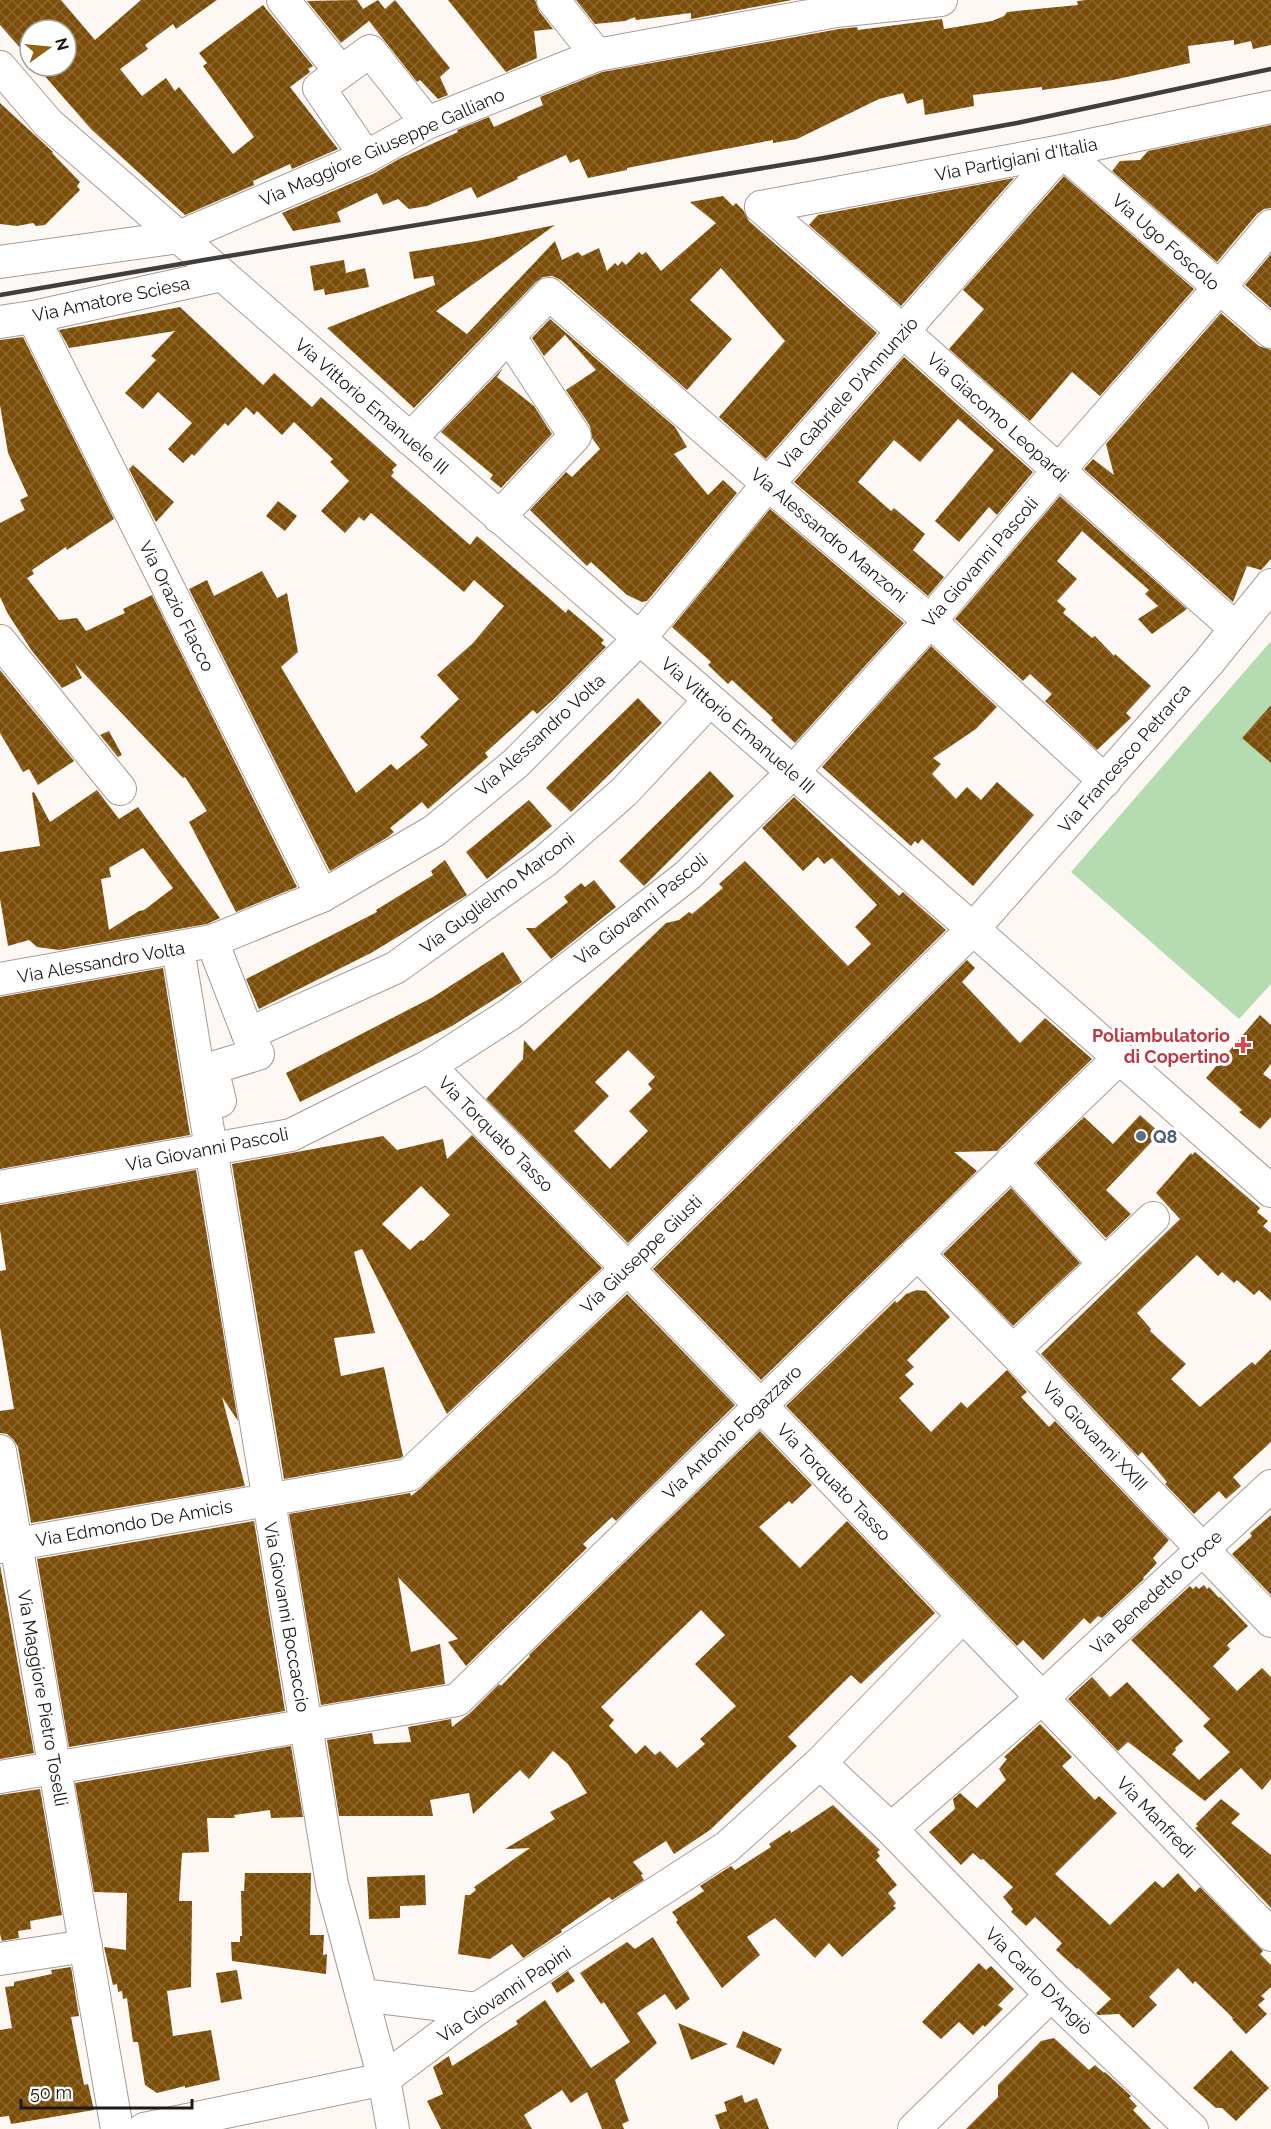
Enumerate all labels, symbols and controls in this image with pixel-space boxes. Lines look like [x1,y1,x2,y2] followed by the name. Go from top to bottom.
[18,18,78,78] north arrow
[51,36,73,53] text: N
[256,83,508,211] street label: Via Maggiore Giuseppe Galliano
[933,133,1099,185] street label: Via Partigiani d'Italia
[1108,189,1224,295] street label: Via Ugo Foscolo
[31,272,191,326] street label: Via Amatore Sciesa
[774,312,922,474] street label: Via Gabriele D'Annunzio
[291,334,453,478] street label: Via Vittorio Emanuele III
[923,348,1073,486] street label: Via Giacomo Leopardi
[747,463,911,607] street label: Via Alessandro Manzoni
[918,493,1042,631] street label: Via Giovanni Pascoli
[135,537,219,675] street label: Via Orazio Flacco
[657,653,819,797] street label: Via Vittorio Emanuele III
[471,669,609,801] street label: Via Alessandro Volta
[1054,679,1194,837] street label: Via Francesco Petrarca
[416,828,578,958] street label: Via Guglielmo Marconi
[570,849,712,969] street label: Via Giovanni Pascoli
[16,937,186,987] street label: Via Alessandro Volta
[1092,1025,1230,1067] place label: Poliambulatorio di Copertino
[1234,1036,1252,1054] marker: Poliambulatorio di Copertino
[434,1072,558,1196] street label: Via Torquato Tasso
[124,1123,290,1175] street label: Via Giovanni Pascoli
[1153,1126,1178,1147] place label: Q8
[1134,1129,1148,1143] marker: Q8
[576,1191,706,1317] street label: Via Giuseppe Giusti
[658,1360,806,1504] street label: Via Antonio Fogazzaro
[1038,1378,1152,1494] street label: Via Giovanni XXIII
[773,1419,896,1545] street label: Via Torquato Tasso
[34,1495,234,1551] street label: Via Edmondo De Amicis
[260,1520,314,1714] street label: Via Giovanni Boccaccio
[1086,1525,1227,1658] street label: Via Benedetto Croce
[14,1588,72,1808] street label: Via Maggiore Pietro Toselli
[1112,1772,1200,1862] street label: Via Manfredi
[981,1923,1097,2039] street label: Via Carlo D'Angiò
[433,1941,575,2047] street label: Via Giovanni Papini
[21,2072,192,2110] scale bar
[30,2082,72,2103] text: 50 m

